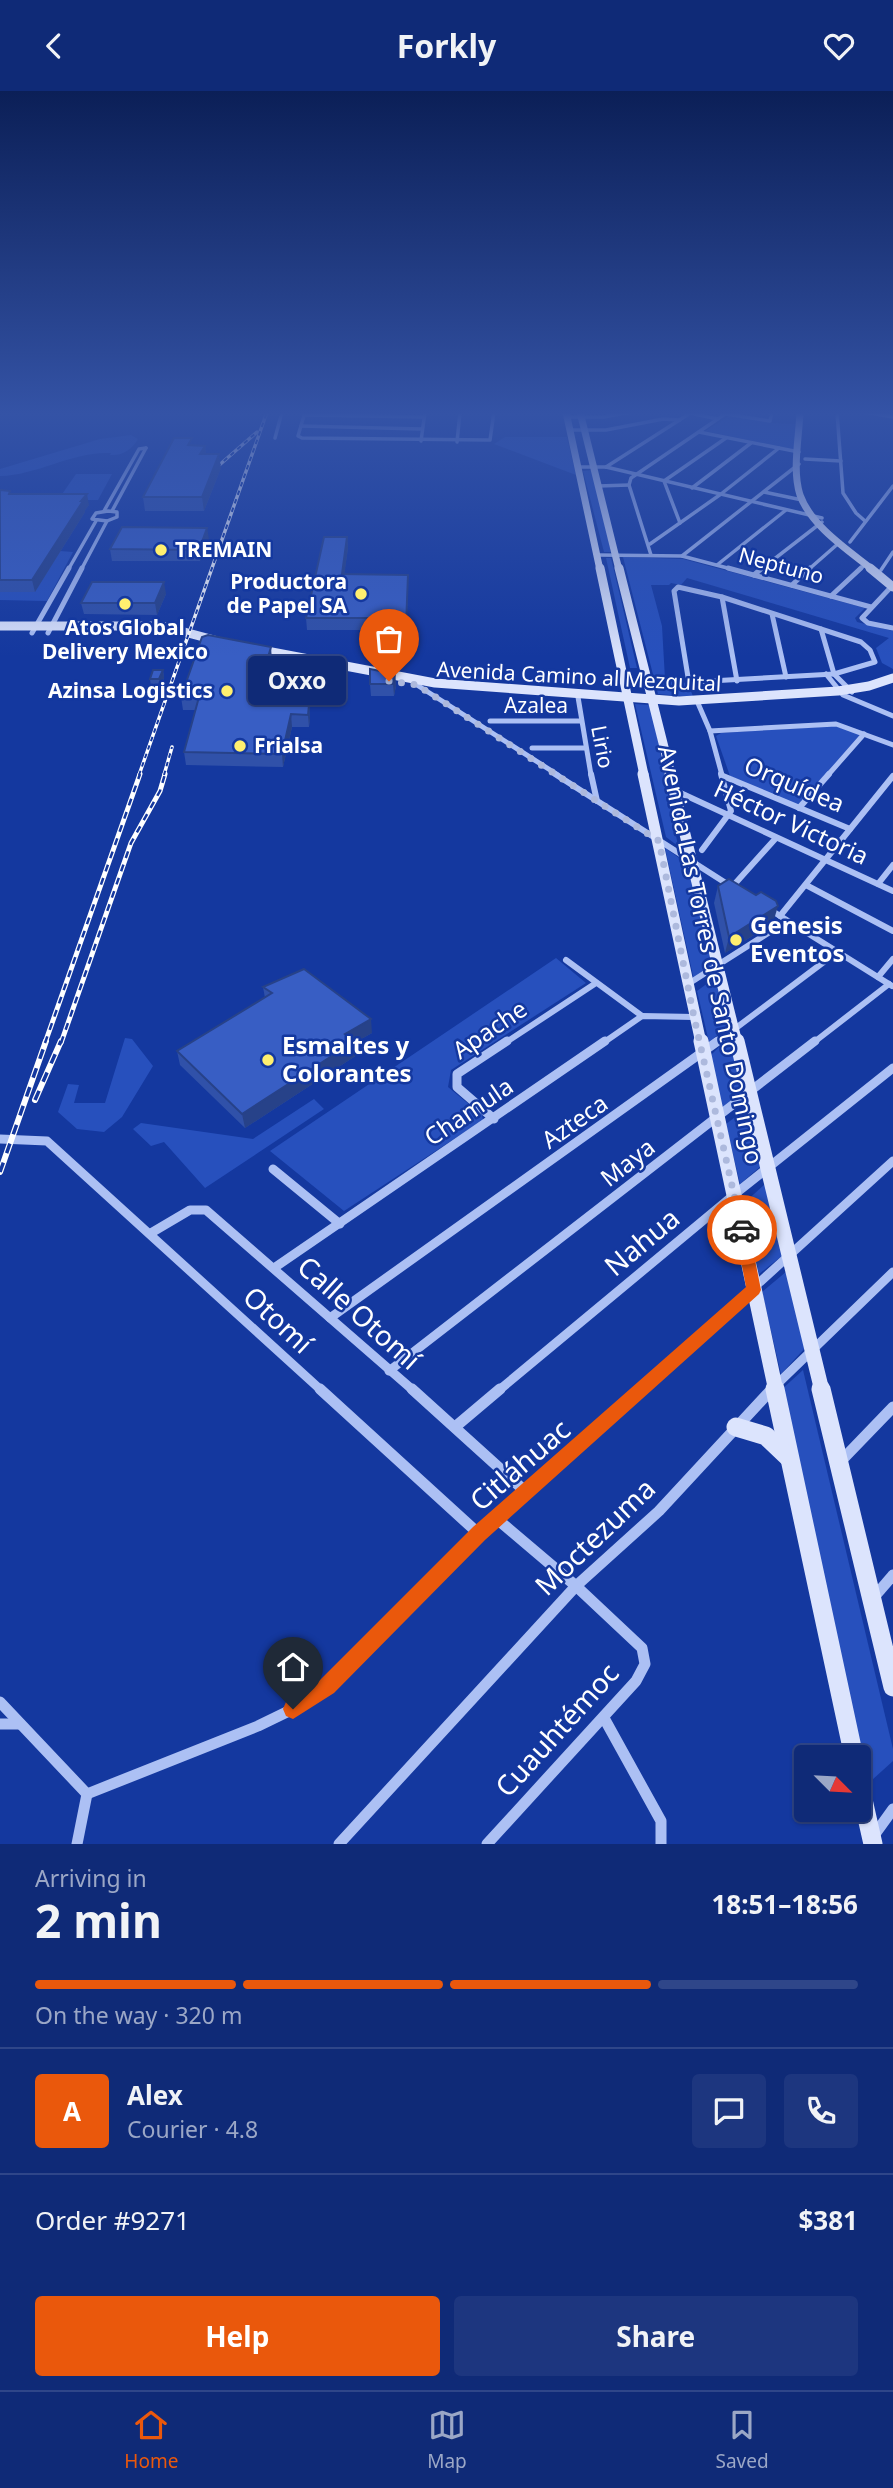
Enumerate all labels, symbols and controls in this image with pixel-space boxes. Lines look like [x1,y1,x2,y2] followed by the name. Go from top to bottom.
[397,24,496,67] text: Forkly
[35,27,73,65] icon: back
[820,27,858,65] icon: heart
[175,535,272,563] place label: TREMAIN
[736,540,827,590] street label: Neptuno
[153,542,169,558] marker: TREMAIN
[226,567,347,619] place label: Productora de Papel SA
[353,586,369,602] marker: Productora de Papel SA
[117,596,133,612] marker: Atos Global Delivery Mexico
[359,609,419,681] pin
[42,613,208,665] place label: Atos Global Delivery Mexico
[370,620,408,658] icon: bag
[436,655,722,697] street label: Avenida Camino al Mezquital
[249,657,347,705] callout: Oxxo
[268,664,326,696] text: Oxxo
[48,676,213,704] place label: Azinsa Logistics
[219,683,235,699] marker: Azinsa Logistics
[504,691,568,719] street label: Azalea
[585,723,621,771] street label: Lirio
[254,731,323,759] place label: Frialsa
[232,738,248,754] marker: Frialsa
[651,742,772,1167] street label: Avenida Las Torres de Santo Domingo
[739,748,850,819] street label: Orquídea
[709,771,874,872] street label: Héctor Victoria
[750,908,845,969] place label: Genesis Eventos
[728,932,744,948] marker: Genesis Eventos
[445,992,533,1066] street label: Apache
[282,1028,412,1089] place label: Esmaltes y Colorantes
[260,1052,276,1068] marker: Esmaltes y Colorantes
[417,1069,519,1153] street label: Chamula
[534,1086,614,1155] street label: Azteca
[593,1130,661,1194] street label: Maya
[707,1195,777,1265] courier
[596,1199,687,1284] street label: Nahua
[723,1211,761,1249] icon: car
[290,1247,430,1378] street label: Calle Otomí
[236,1277,322,1362] street label: Otomí
[461,1410,578,1519] street label: Citláhuac
[526,1469,663,1603] street label: Moctezuma
[263,1637,323,1709] pin
[274,1648,312,1686] icon: home
[486,1654,627,1804] street label: Cuauhtémoc
[794,1745,872,1822] north arrow
[794,1745,871,1822] map controls
[35,1862,147,1894] text: Arriving in
[711,1886,858,1922] text: 18:51–18:56
[35,1889,162,1951] text: 2 min
[35,1999,242,2031] text: On the way · 320 m
[692,2074,766,2148] button: chat
[784,2074,858,2148] button: phone
[127,2077,183,2113] text: Alex
[63,2093,81,2129] text: A
[127,2113,258,2145] text: Courier · 4.8
[35,2202,190,2238] text: Order #9271
[799,2202,858,2238] text: $381
[35,2296,440,2376] button: Help
[454,2296,858,2376] button: Share
[124,2406,178,2474] tab: Home
[427,2406,467,2474] tab: Map
[715,2406,769,2474] tab: Saved

